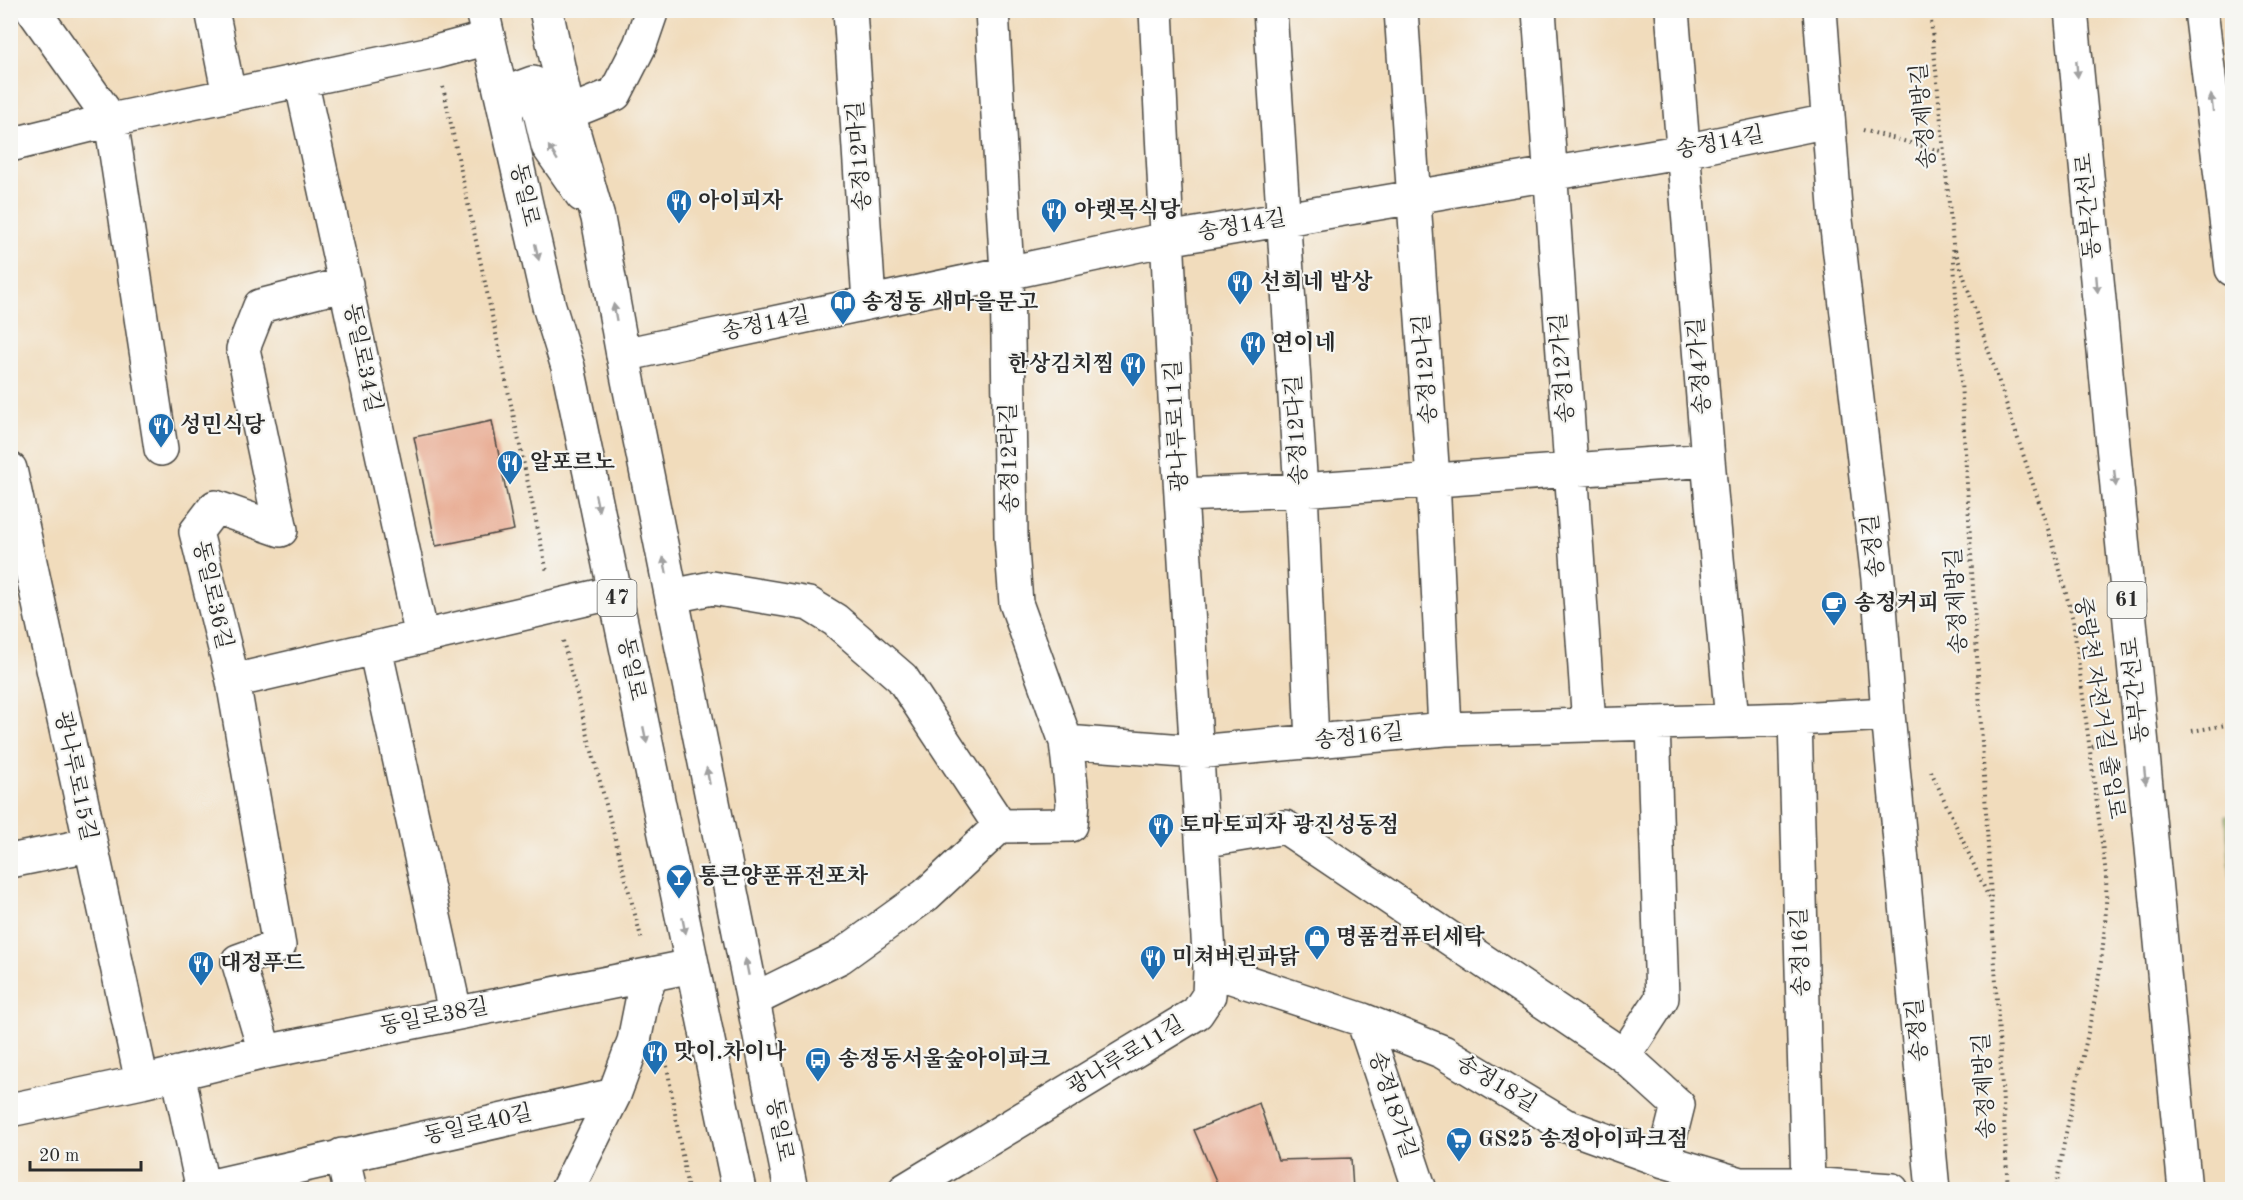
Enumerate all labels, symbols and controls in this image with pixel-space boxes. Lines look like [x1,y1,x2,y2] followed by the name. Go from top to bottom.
[2072,59,2081,78] one-way arrow
[1906,62,1940,170] street label: 송정제방길
[2207,93,2216,112] one-way arrow
[843,100,875,212] street label: 송정12마길
[1674,122,1766,162] street label: 송정14길
[548,145,559,161] one-way arrow
[2072,152,2105,260] street label: 동부간선로
[506,161,543,229] street label: 동일로
[664,187,694,225] restaurant icon: 아이피자
[698,188,784,213] place label: 아이피자
[1039,196,1069,234] restaurant icon: 아랫목식당
[1074,197,1181,222] place label: 아랫목식당
[1196,205,1288,245] street label: 송정14길
[533,243,542,262] one-way arrow
[1225,268,1255,306] restaurant icon: 선희네 밥상
[1260,269,1373,294] place label: 선희네 밥상
[2092,274,2101,293] one-way arrow
[828,288,858,326] library icon: 송정동 새마을문고
[862,289,1038,314] place label: 송정동 새마을문고
[340,301,385,414] street label: 동일로34길
[610,302,619,321] one-way arrow
[720,302,812,344] street label: 송정14길
[1546,312,1578,424] street label: 송정12가길
[1409,313,1441,425] street label: 송정12나길
[1684,316,1714,416] street label: 송정4가길
[1238,329,1268,367] restaurant icon: 연이네
[1272,330,1336,355] place label: 연이네
[1118,350,1148,388] restaurant icon: 한상김치찜
[1008,351,1114,376] place label: 한상김치찜
[1162,360,1191,492] street label: 광나루로11길
[1281,374,1311,486] street label: 송정12다길
[996,403,1022,513] street label: 송정12라길
[146,411,176,449] restaurant icon: 성민식당
[180,412,266,437] place label: 성민식당
[495,448,525,486] restaurant icon: 알포르노
[530,449,615,474] place label: 알포르노
[2110,468,2120,487] one-way arrow
[592,493,602,512] one-way arrow
[1858,513,1888,579] street label: 송정길
[189,538,236,651] street label: 동일로36길
[1941,547,1971,655] street label: 송정제방길
[660,555,669,574] one-way arrow
[598,580,636,616] road number: 47
[2108,582,2146,618] road number: 61
[1819,589,1849,627] cafe icon: 송정커피
[1854,590,1939,615] place label: 송정커피
[2071,595,2129,821] street label: 중랑천 자전거길 출입로
[614,635,649,702] street label: 동일로
[2119,636,2152,744] street label: 동부간선로
[51,709,100,843] street label: 광나루로15길
[1313,719,1405,753] street label: 송정16길
[641,726,650,745] one-way arrow
[703,767,712,786] one-way arrow
[2140,767,2150,786] one-way arrow
[1146,811,1176,849] restaurant icon: 토마토피자 광진성동점
[1180,812,1399,837] place label: 토마토피자 광진성동점
[664,862,694,900] bar icon: 통큰양푼퓨전포차
[698,863,869,888] place label: 통큰양푼퓨전포차
[1786,907,1814,997] street label: 송정16길
[680,917,689,936] one-way arrow
[1302,923,1332,961] shop icon: 명품컴퓨터세탁
[1336,924,1486,949] place label: 명품컴퓨터세탁
[1138,943,1168,981] restaurant icon: 미쳐버린파닭
[1172,944,1300,969] place label: 미쳐버린파닭
[186,949,216,987] restaurant icon: 대정푸드
[220,950,305,975] place label: 대정푸드
[742,958,751,977] one-way arrow
[377,995,490,1038] street label: 동일로38길
[1902,997,1932,1063] street label: 송정길
[1063,1012,1188,1099] street label: 광나루로11길
[1969,1032,1999,1140] street label: 송정제방길
[640,1038,670,1076] restaurant icon: 맛이.차이나
[674,1039,787,1064] place label: 맛이.차이나
[803,1045,833,1083] bus stop icon: 송정동서울숲아이파크
[838,1046,1051,1071] place label: 송정동서울숲아이파크
[1364,1048,1421,1161] street label: 송정18가길
[1452,1050,1541,1116] street label: 송정18길
[762,1096,797,1163] street label: 동일로
[421,1101,534,1148] street label: 동일로40길
[1444,1125,1474,1163] supermarket icon: GS25 송정아이파크점
[1478,1126,1688,1151] place label: GS25 송정아이파크점
[30,1134,141,1172] scale bar
[39,1147,79,1165] text: 20 m

